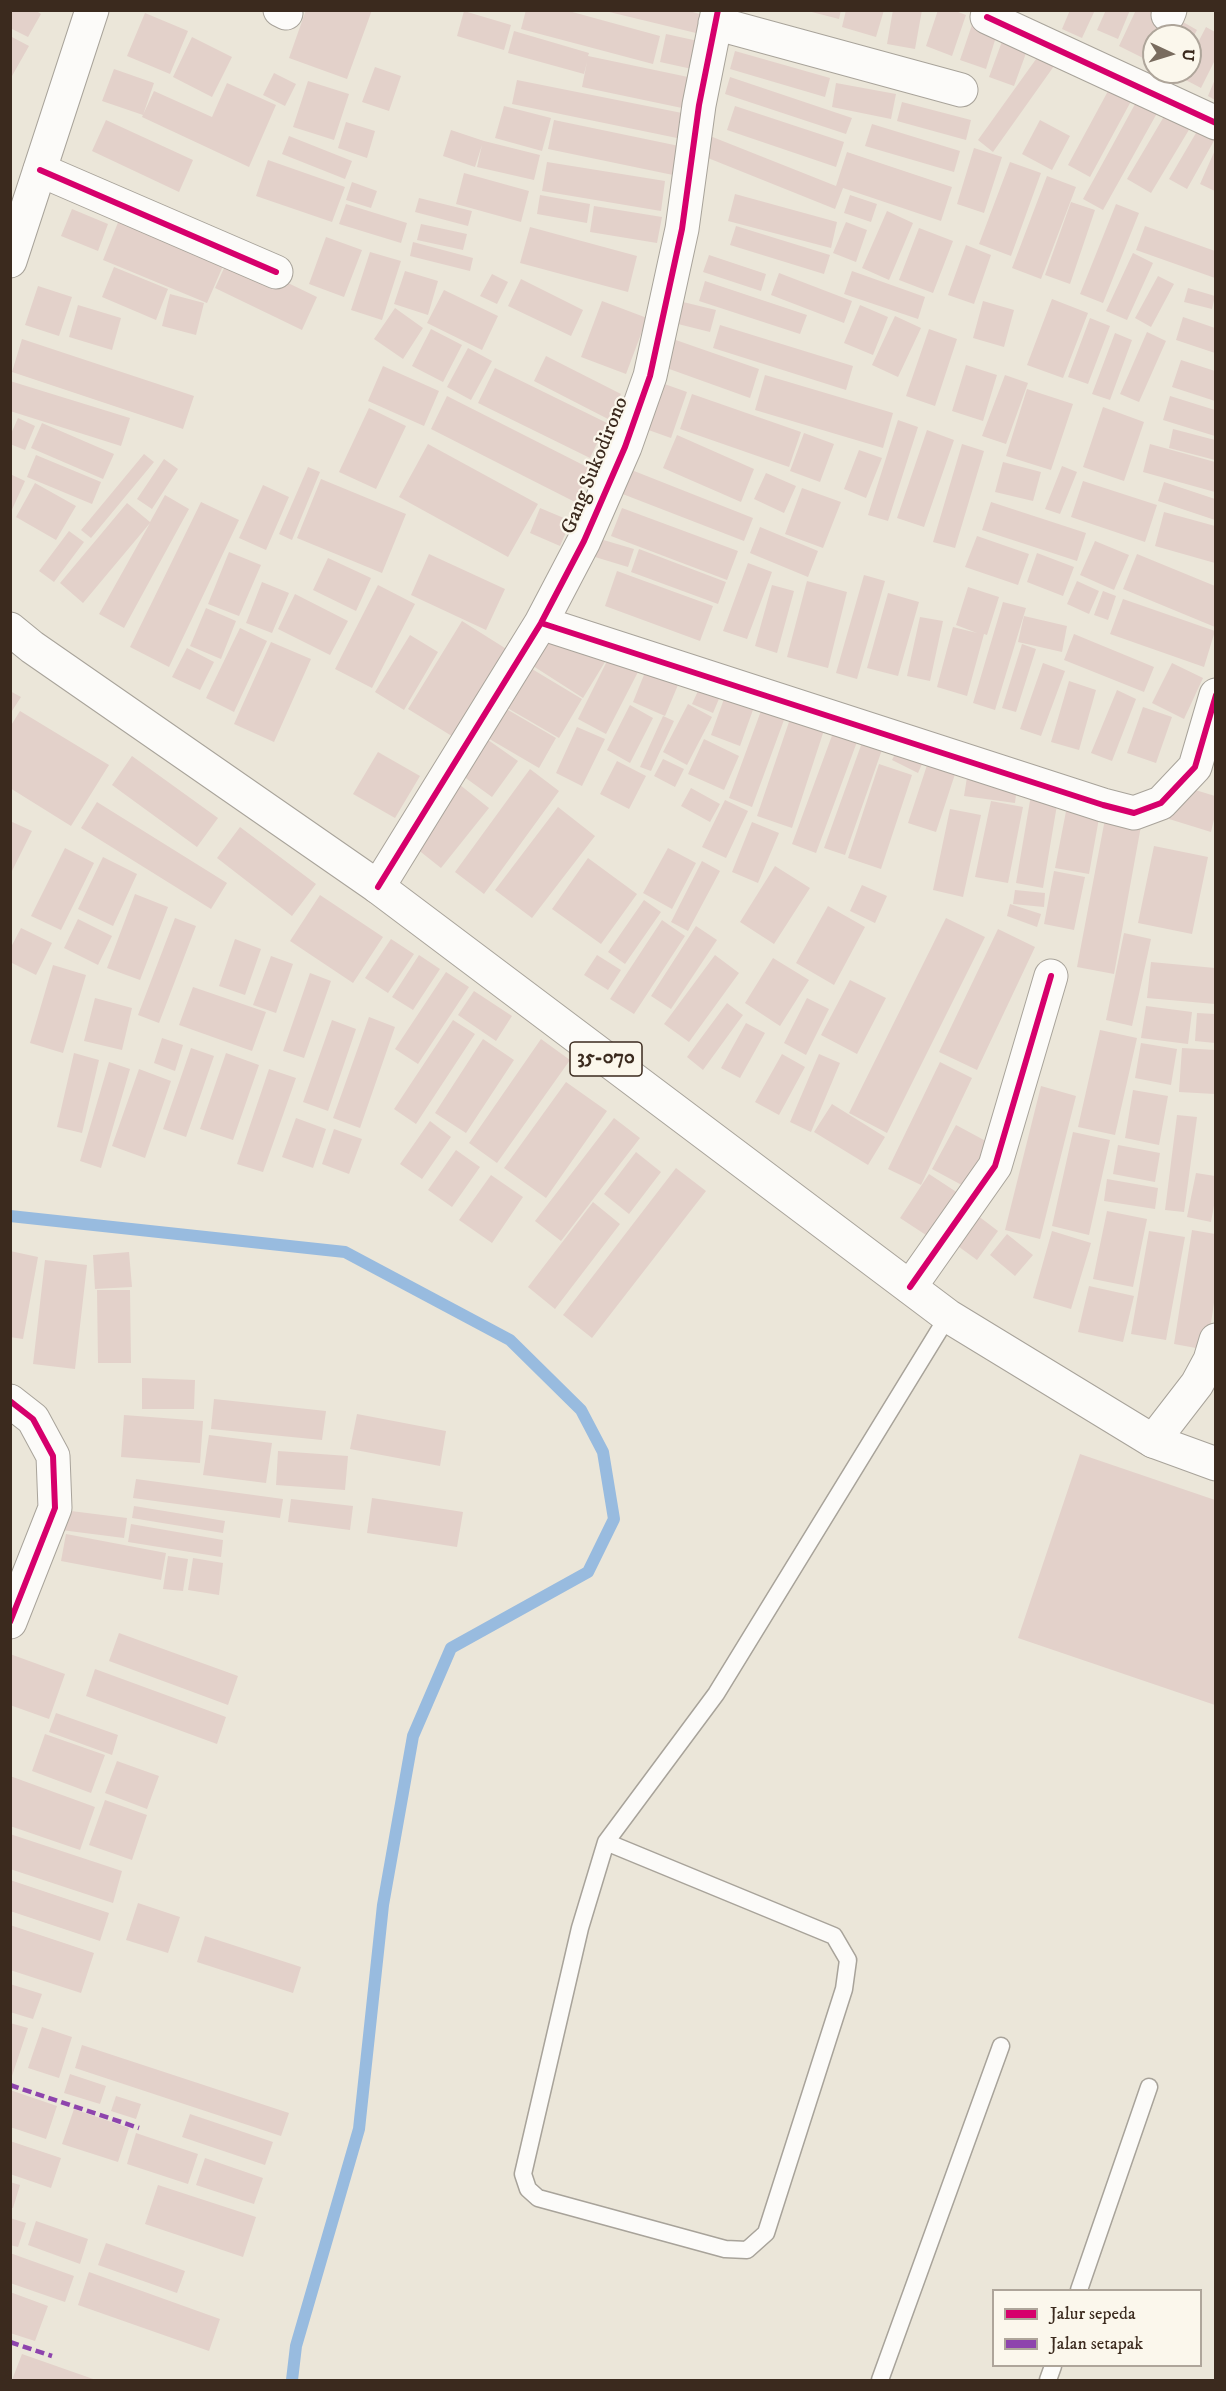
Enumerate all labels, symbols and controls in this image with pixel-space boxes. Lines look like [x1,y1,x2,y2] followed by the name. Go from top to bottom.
[1142,24,1202,84] north arrow
[1178,48,1198,62] text: U
[557,394,635,538] street label: Gang Sukodirono
[570,1042,642,1076] road number: 35-070
[992,2289,1202,2367] legend
[1050,2303,1136,2325] text: Jalur sepeda
[1050,2333,1143,2355] text: Jalan setapak

